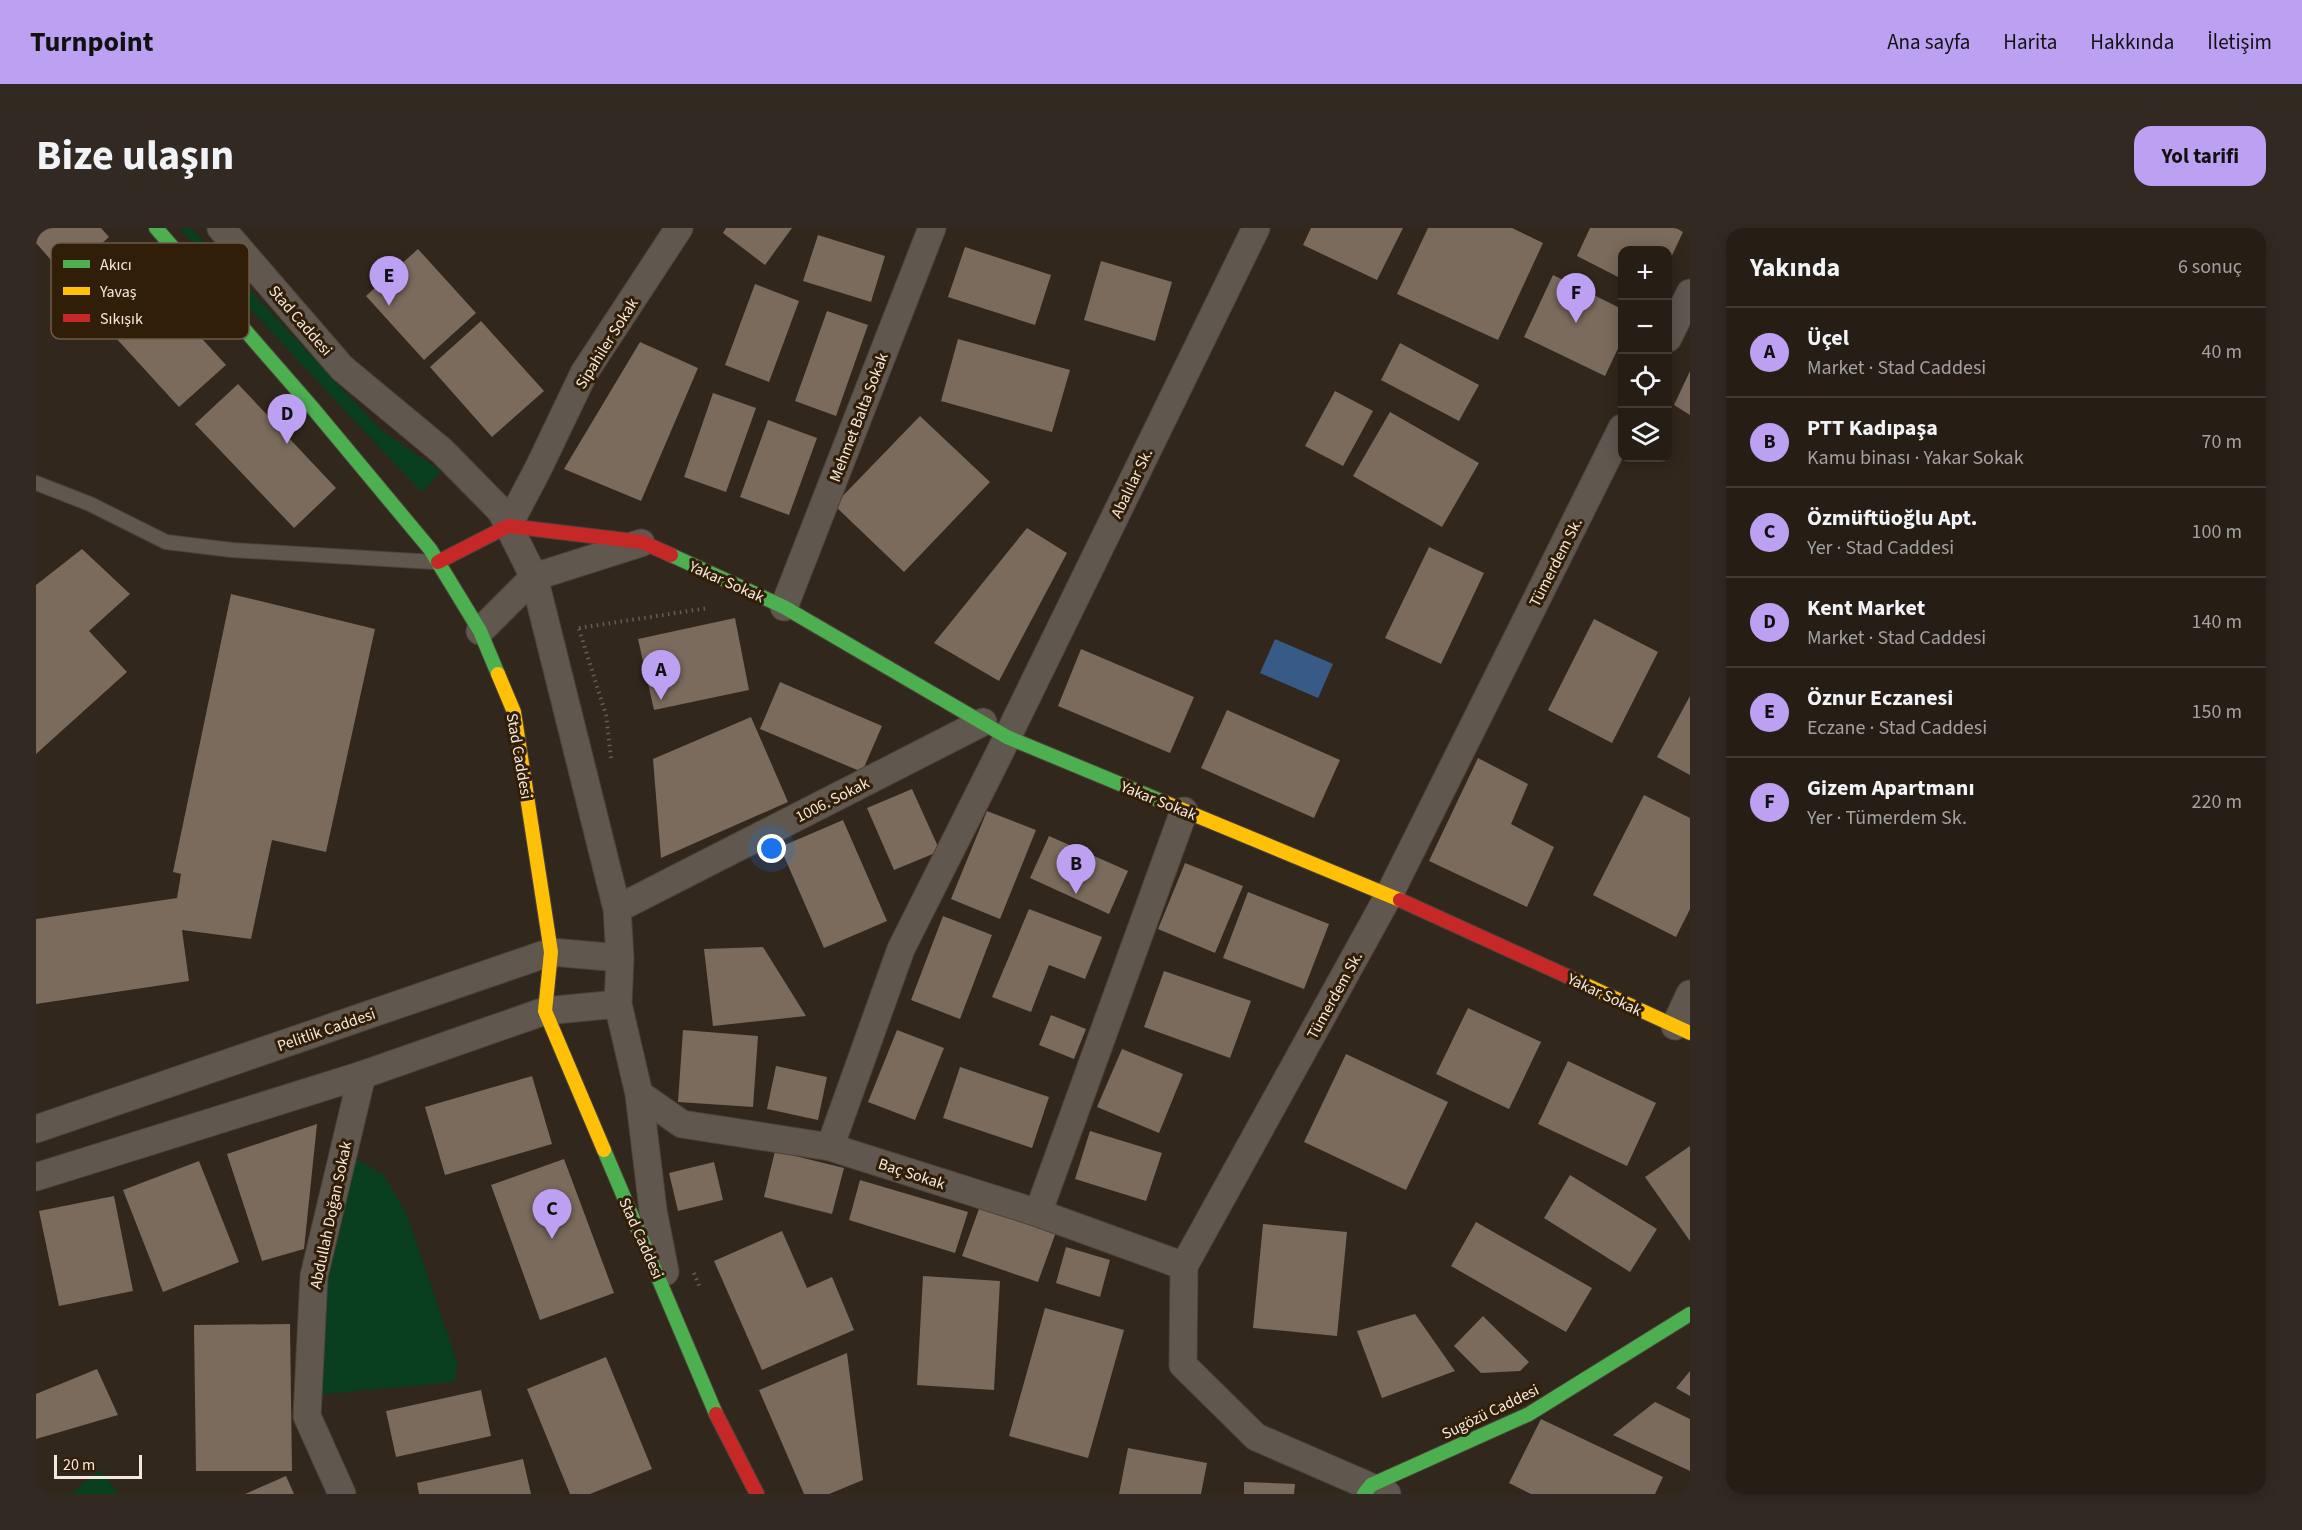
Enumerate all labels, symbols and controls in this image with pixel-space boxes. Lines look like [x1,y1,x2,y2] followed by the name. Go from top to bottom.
[30,22,154,62] text: Turnpoint
[1887,27,1970,57] text: Ana sayfa
[2003,27,2057,57] text: Harita
[2090,27,2174,57] text: Hakkında
[2207,27,2272,57] text: İletişim
[36,126,234,186] text: Bize ulaşın
[2134,126,2266,186] button: Yol tarifi
[51,243,249,339] legend
[1618,246,1672,462] map controls
[1618,246,1672,300] button: +
[1750,249,1840,286] text: Yakında
[2178,253,2242,281] text: 6 sonuç
[100,254,132,276] text: Akıcı
[370,256,408,306] pin: E
[1556,274,1596,323] pin: F
[99,281,137,303] text: Yavaş
[263,281,337,361] street label: Stad Caddesi
[570,294,644,393] street label: Sipahiler Sokak
[1618,300,1672,354] button: −
[100,308,143,330] text: Sıkışık
[1807,322,1849,354] text: Üçel
[1764,338,1775,366] text: A
[2202,338,2242,366] text: 40 m
[824,350,894,485] street label: Mehmet Balta Sokak
[1618,354,1672,408] button: locate
[1807,354,1986,382] text: Market · Stad Caddesi
[268,394,306,444] pin: D
[1618,408,1672,462] button: layers
[1807,412,1938,444] text: PTT Kadıpaşa
[1763,428,1776,456] text: B
[2202,428,2242,456] text: 70 m
[1807,444,2024,472] text: Kamu binası · Yakar Sokak
[1106,445,1158,522] street label: Abalılar Sk.
[1807,502,1977,534] text: Özmüftüoğlu Apt.
[1524,514,1588,611] street label: Tümerdem Sk.
[1764,518,1775,546] text: C
[2192,518,2242,546] text: 100 m
[1807,534,1954,562] text: Yer · Stad Caddesi
[685,555,768,608] street label: Yakar Sokak
[1807,592,1925,624] text: Kent Market
[1763,608,1776,636] text: D
[2192,608,2242,636] text: 140 m
[1807,624,1986,652] text: Market · Stad Caddesi
[642,650,680,700] pin: A
[1807,682,1953,714] text: Öznur Eczanesi
[1764,698,1775,726] text: E
[2192,698,2242,726] text: 150 m
[501,711,537,801] street label: Stad Caddesi
[1807,714,1987,742] text: Eczane · Stad Caddesi
[792,772,873,828] street label: 1006. Sokak
[1807,772,1975,804] text: Gizem Apartmanı
[1116,775,1200,826] street label: Yakar Sokak
[1764,788,1775,816] text: F
[2192,788,2242,816] text: 220 m
[1807,804,1967,832] text: Yer · Tümerdem Sk.
[757,834,786,863] your location
[1056,844,1096,894] pin: B
[1302,948,1368,1043] street label: Tümerdem Sk.
[1563,968,1646,1022] street label: Yakar Sokak
[274,1003,378,1057] street label: Pelitlik Caddesi
[305,1139,357,1291] street label: Abdullah Doğan Sokak
[876,1153,948,1195] street label: Baç Sokak
[532,1190,572,1239] pin: C
[613,1194,669,1283] street label: Stad Caddesi
[1438,1379,1543,1445] street label: Sugözü Caddesi
[54,1452,142,1480] scale bar
[63,1454,95,1476] text: 20 m

